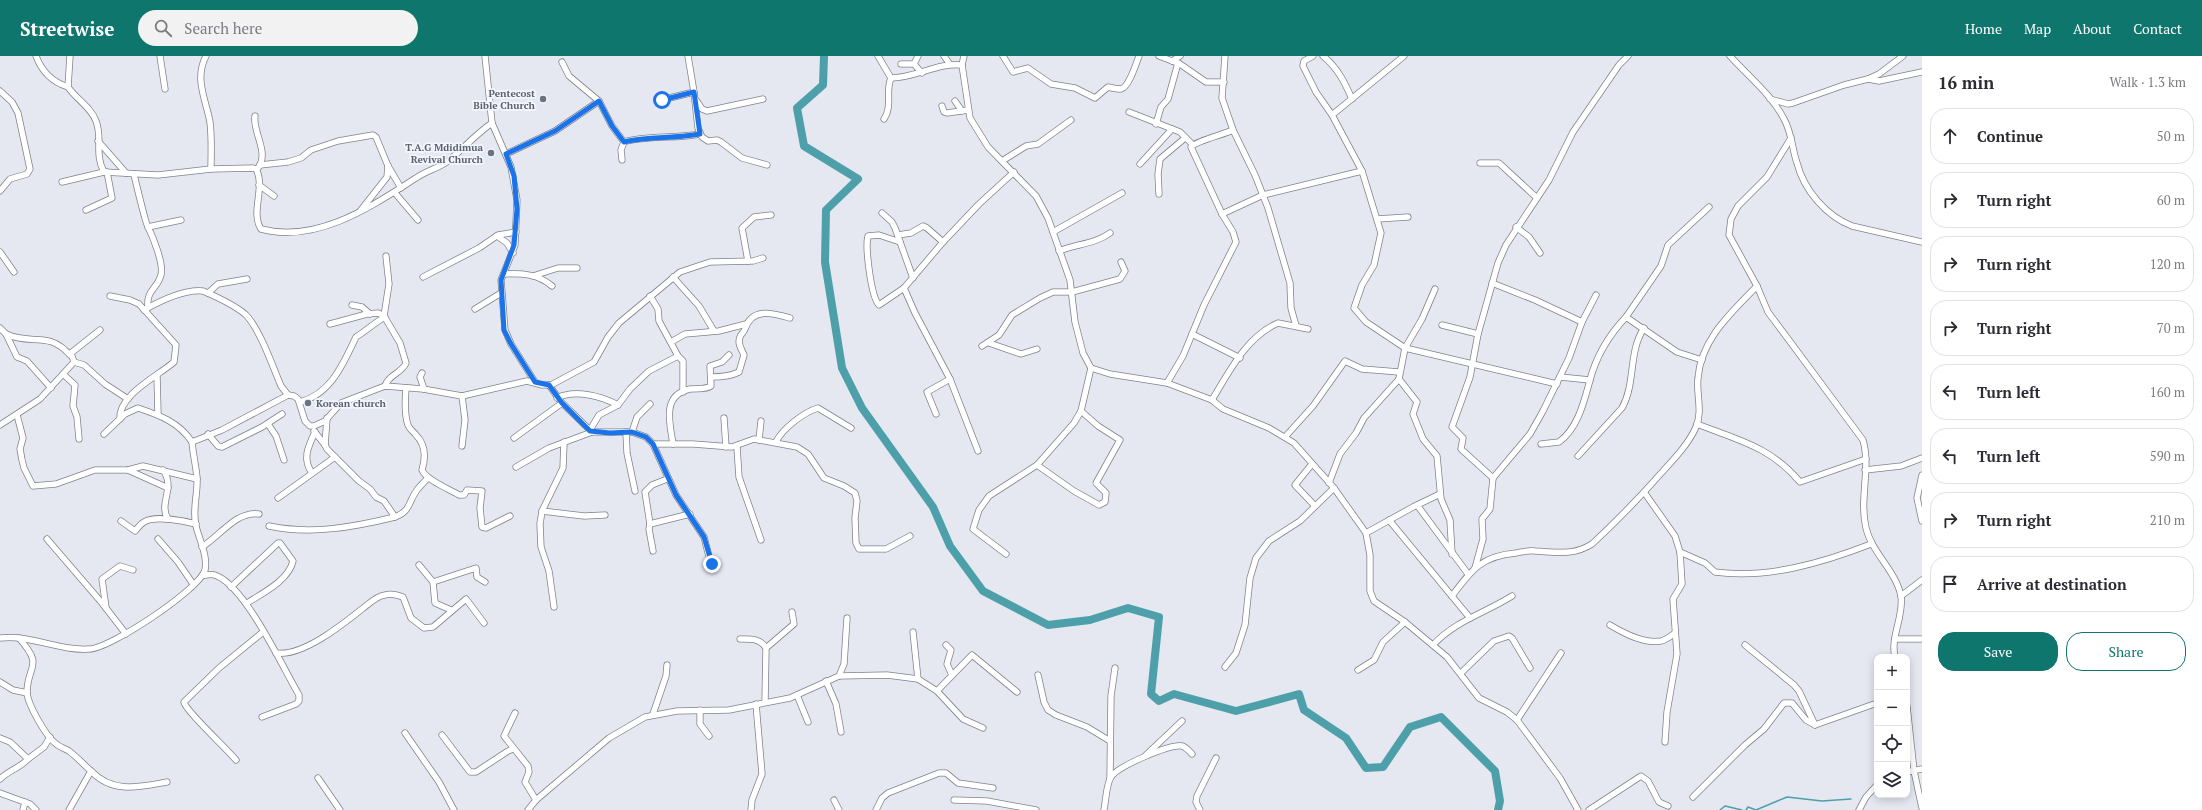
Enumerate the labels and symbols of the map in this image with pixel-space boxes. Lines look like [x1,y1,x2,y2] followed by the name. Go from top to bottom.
[473,87,536,112] place label: Pentecost Bible Church
[653,91,671,109] route start
[538,94,548,104] marker: Pentecost Bible Church
[405,141,484,166] place label: T.A.G Mdidimua Revival Church
[486,148,496,158] marker: T.A.G Mdidimua Revival Church
[316,397,387,410] place label: Korean church
[303,398,313,408] marker: Korean church
[703,555,721,573] route end

